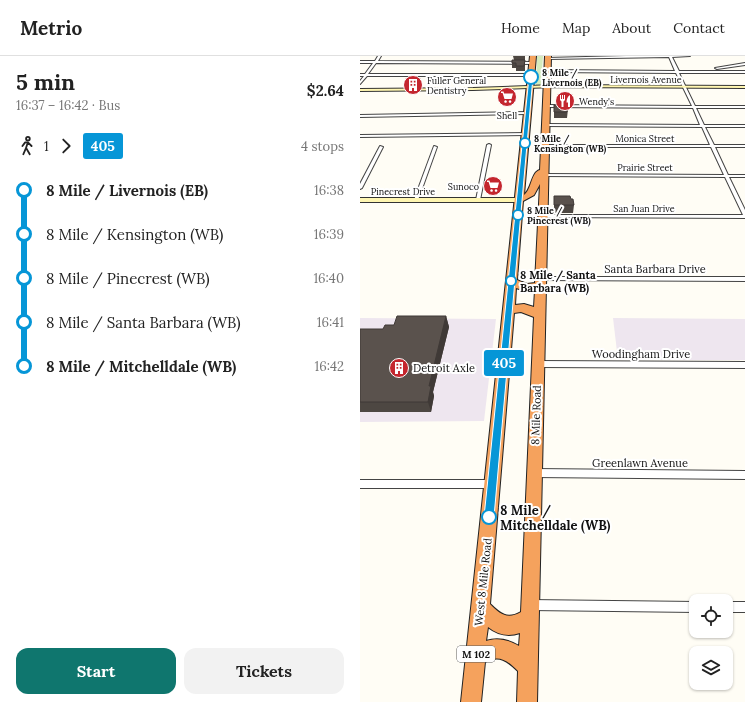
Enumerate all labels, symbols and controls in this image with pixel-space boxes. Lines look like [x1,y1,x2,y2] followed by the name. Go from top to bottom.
[20,16,82,40] text: Metrio
[501,19,540,37] text: Home
[562,19,590,37] text: Map
[612,19,651,37] text: About
[673,19,725,37] text: Contact
[542,67,602,89] place label: 8 Mile / Livernois (EB)
[16,68,75,96] text: 5 min
[523,69,539,85] marker: 8 Mile / Livernois (EB)
[402,74,424,96] building icon: Fuller General Dentistry
[610,74,682,85] street label: Livernois Avenue
[427,75,487,96] place label: Fuller General Dentistry
[307,81,344,100] text: $2.64
[496,86,518,108] supermarket icon: Shell
[554,90,576,112] restaurant icon: Wendy's
[579,96,614,107] place label: Wendy's
[16,97,120,114] text: 16:37 – 16:42 · Bus
[497,110,518,121] place label: Shell
[534,133,607,155] place label: 8 Mile / Kensington (WB)
[616,133,675,144] street label: Monica Street
[16,135,38,157] icon: walk
[55,135,77,157] icon: forward
[91,137,115,155] text: 405
[519,137,531,149] marker: 8 Mile / Kensington (WB)
[44,138,49,155] text: 1
[301,138,344,155] text: 4 stops
[617,162,673,173] street label: Prairie Street
[482,175,504,197] supermarket icon: Sunoco
[46,181,208,200] text: 8 Mile / Livernois (EB)
[448,181,479,192] place label: Sunoco
[314,182,344,199] text: 16:38
[371,186,435,197] street label: Pinecrest Drive
[613,203,675,214] street label: San Juan Drive
[527,205,591,227] place label: 8 Mile / Pinecrest (WB)
[512,209,524,221] marker: 8 Mile / Pinecrest (WB)
[46,225,223,244] text: 8 Mile / Kensington (WB)
[314,226,344,243] text: 16:39
[604,262,706,276] street label: Santa Barbara Drive
[520,268,596,296] place label: 8 Mile / Santa Barbara (WB)
[46,269,210,288] text: 8 Mile / Pinecrest (WB)
[313,270,344,287] text: 16:40
[505,275,517,287] marker: 8 Mile / Santa Barbara (WB)
[46,313,241,332] text: 8 Mile / Santa Barbara (WB)
[317,314,344,331] text: 16:41
[592,347,690,361] street label: Woodingham Drive
[481,350,527,376] line badge: 405
[492,354,516,372] text: 405
[46,357,236,376] text: 8 Mile / Mitchelldale (WB)
[388,357,410,379] building icon: Detroit Axle
[314,358,344,375] text: 16:42
[413,361,475,375] place label: Detroit Axle
[528,385,544,445] street label: 8 Mile Road
[592,456,688,470] street label: Greenlawn Avenue
[500,502,610,534] place label: 8 Mile / Mitchelldale (WB)
[481,509,497,525] marker: 8 Mile / Mitchelldale (WB)
[471,537,495,627] street label: West 8 Mile Road
[689,594,733,690] map controls
[689,594,733,638] button: locate
[457,646,495,662] road number: M 102
[689,646,733,690] button: layers
[16,648,176,694] button: Start
[184,648,344,694] button: Tickets

